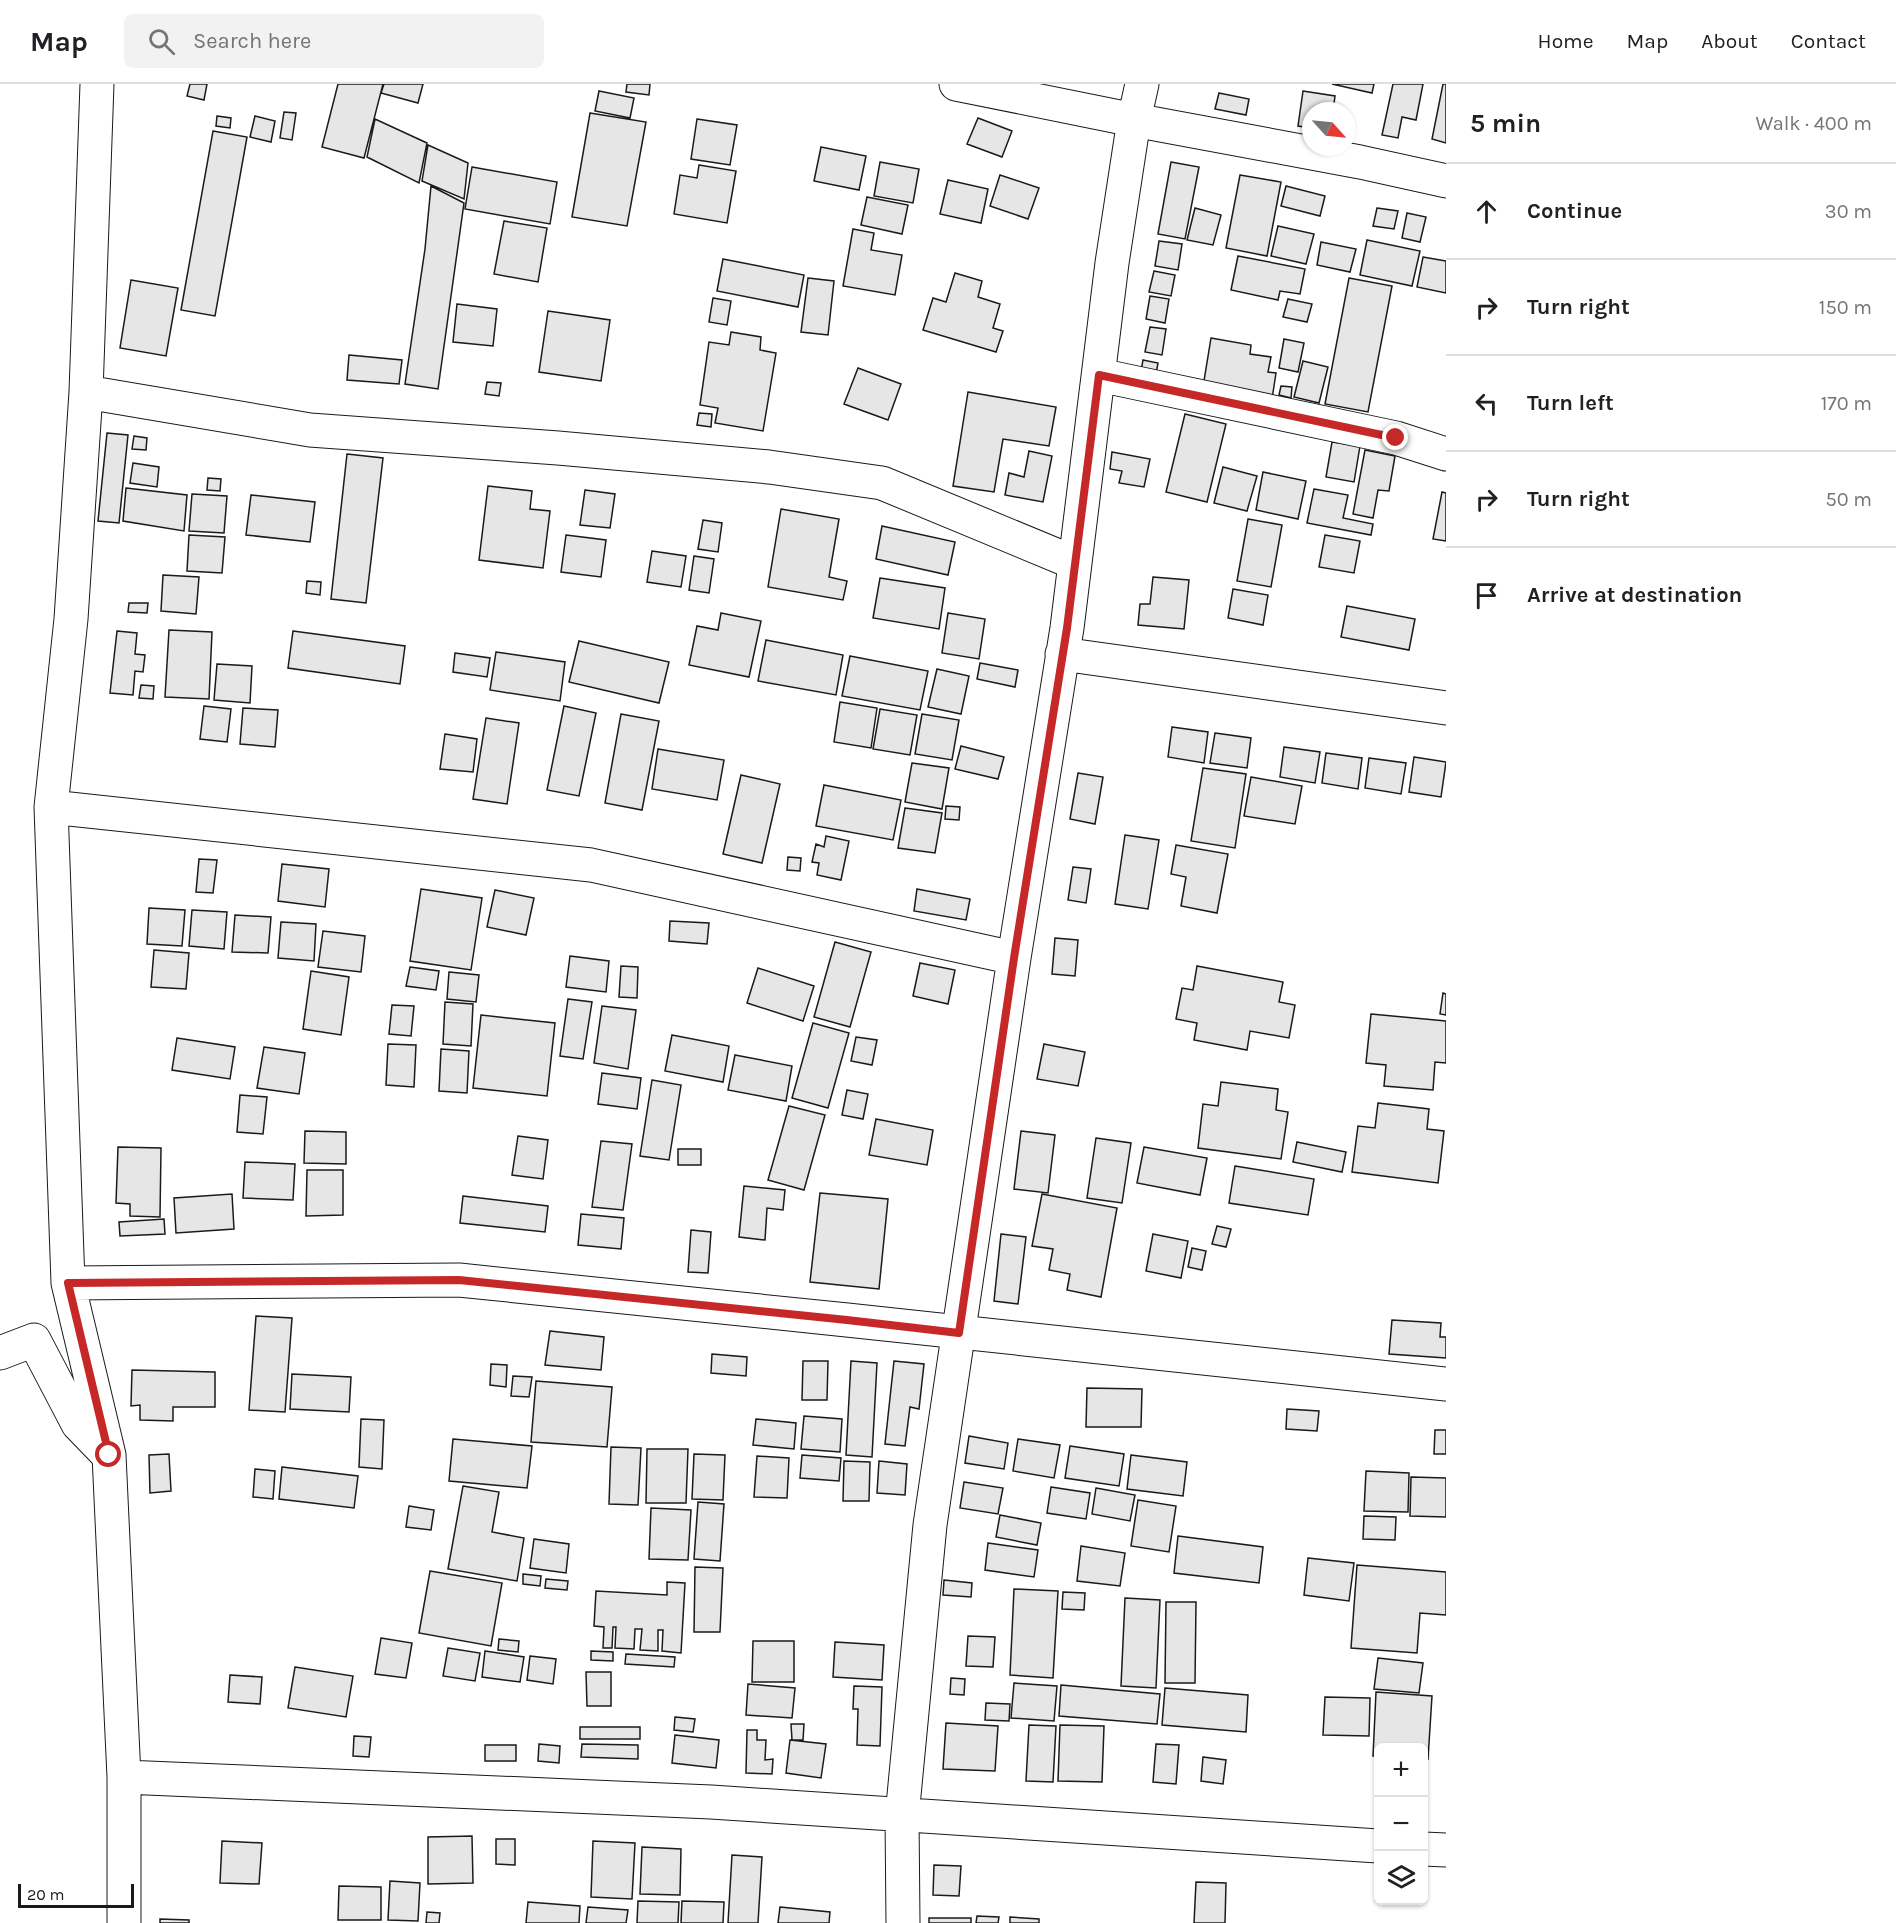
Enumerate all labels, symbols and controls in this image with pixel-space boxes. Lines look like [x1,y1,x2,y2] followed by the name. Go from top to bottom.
[124,14,544,68] search box
[30,25,88,58] text: Map
[145,25,178,58] icon: search
[193,28,311,54] text: Search here
[1538,29,1594,53] text: Home
[1627,29,1668,53] text: Map
[1701,29,1758,53] text: About
[1791,29,1866,53] text: Contact
[1302,102,1356,156] north arrow
[1470,108,1541,139] text: 5 min
[1755,112,1872,135] text: Walk · 400 m
[1470,195,1503,228] icon: ahead
[1527,198,1622,224] text: Continue
[1825,200,1872,223] text: 30 m
[1470,291,1503,324] icon: right
[1527,294,1630,320] text: Turn right
[1819,296,1872,319] text: 150 m
[1470,387,1503,420] icon: left
[1527,390,1614,416] text: Turn left
[1821,392,1872,415] text: 170 m
[1382,424,1408,450] route end
[1470,483,1503,516] icon: right
[1527,486,1630,512] text: Turn right
[1825,488,1872,511] text: 50 m
[1470,579,1503,612] icon: arrive
[1527,582,1742,608] text: Arrive at destination
[95,1441,121,1467] route start
[1374,1743,1428,1905] map controls
[1374,1743,1428,1797] button: +
[1374,1797,1428,1851] button: −
[1374,1851,1428,1905] button: layers
[18,1881,134,1908] scale bar
[27,1885,65,1904] text: 20 m

